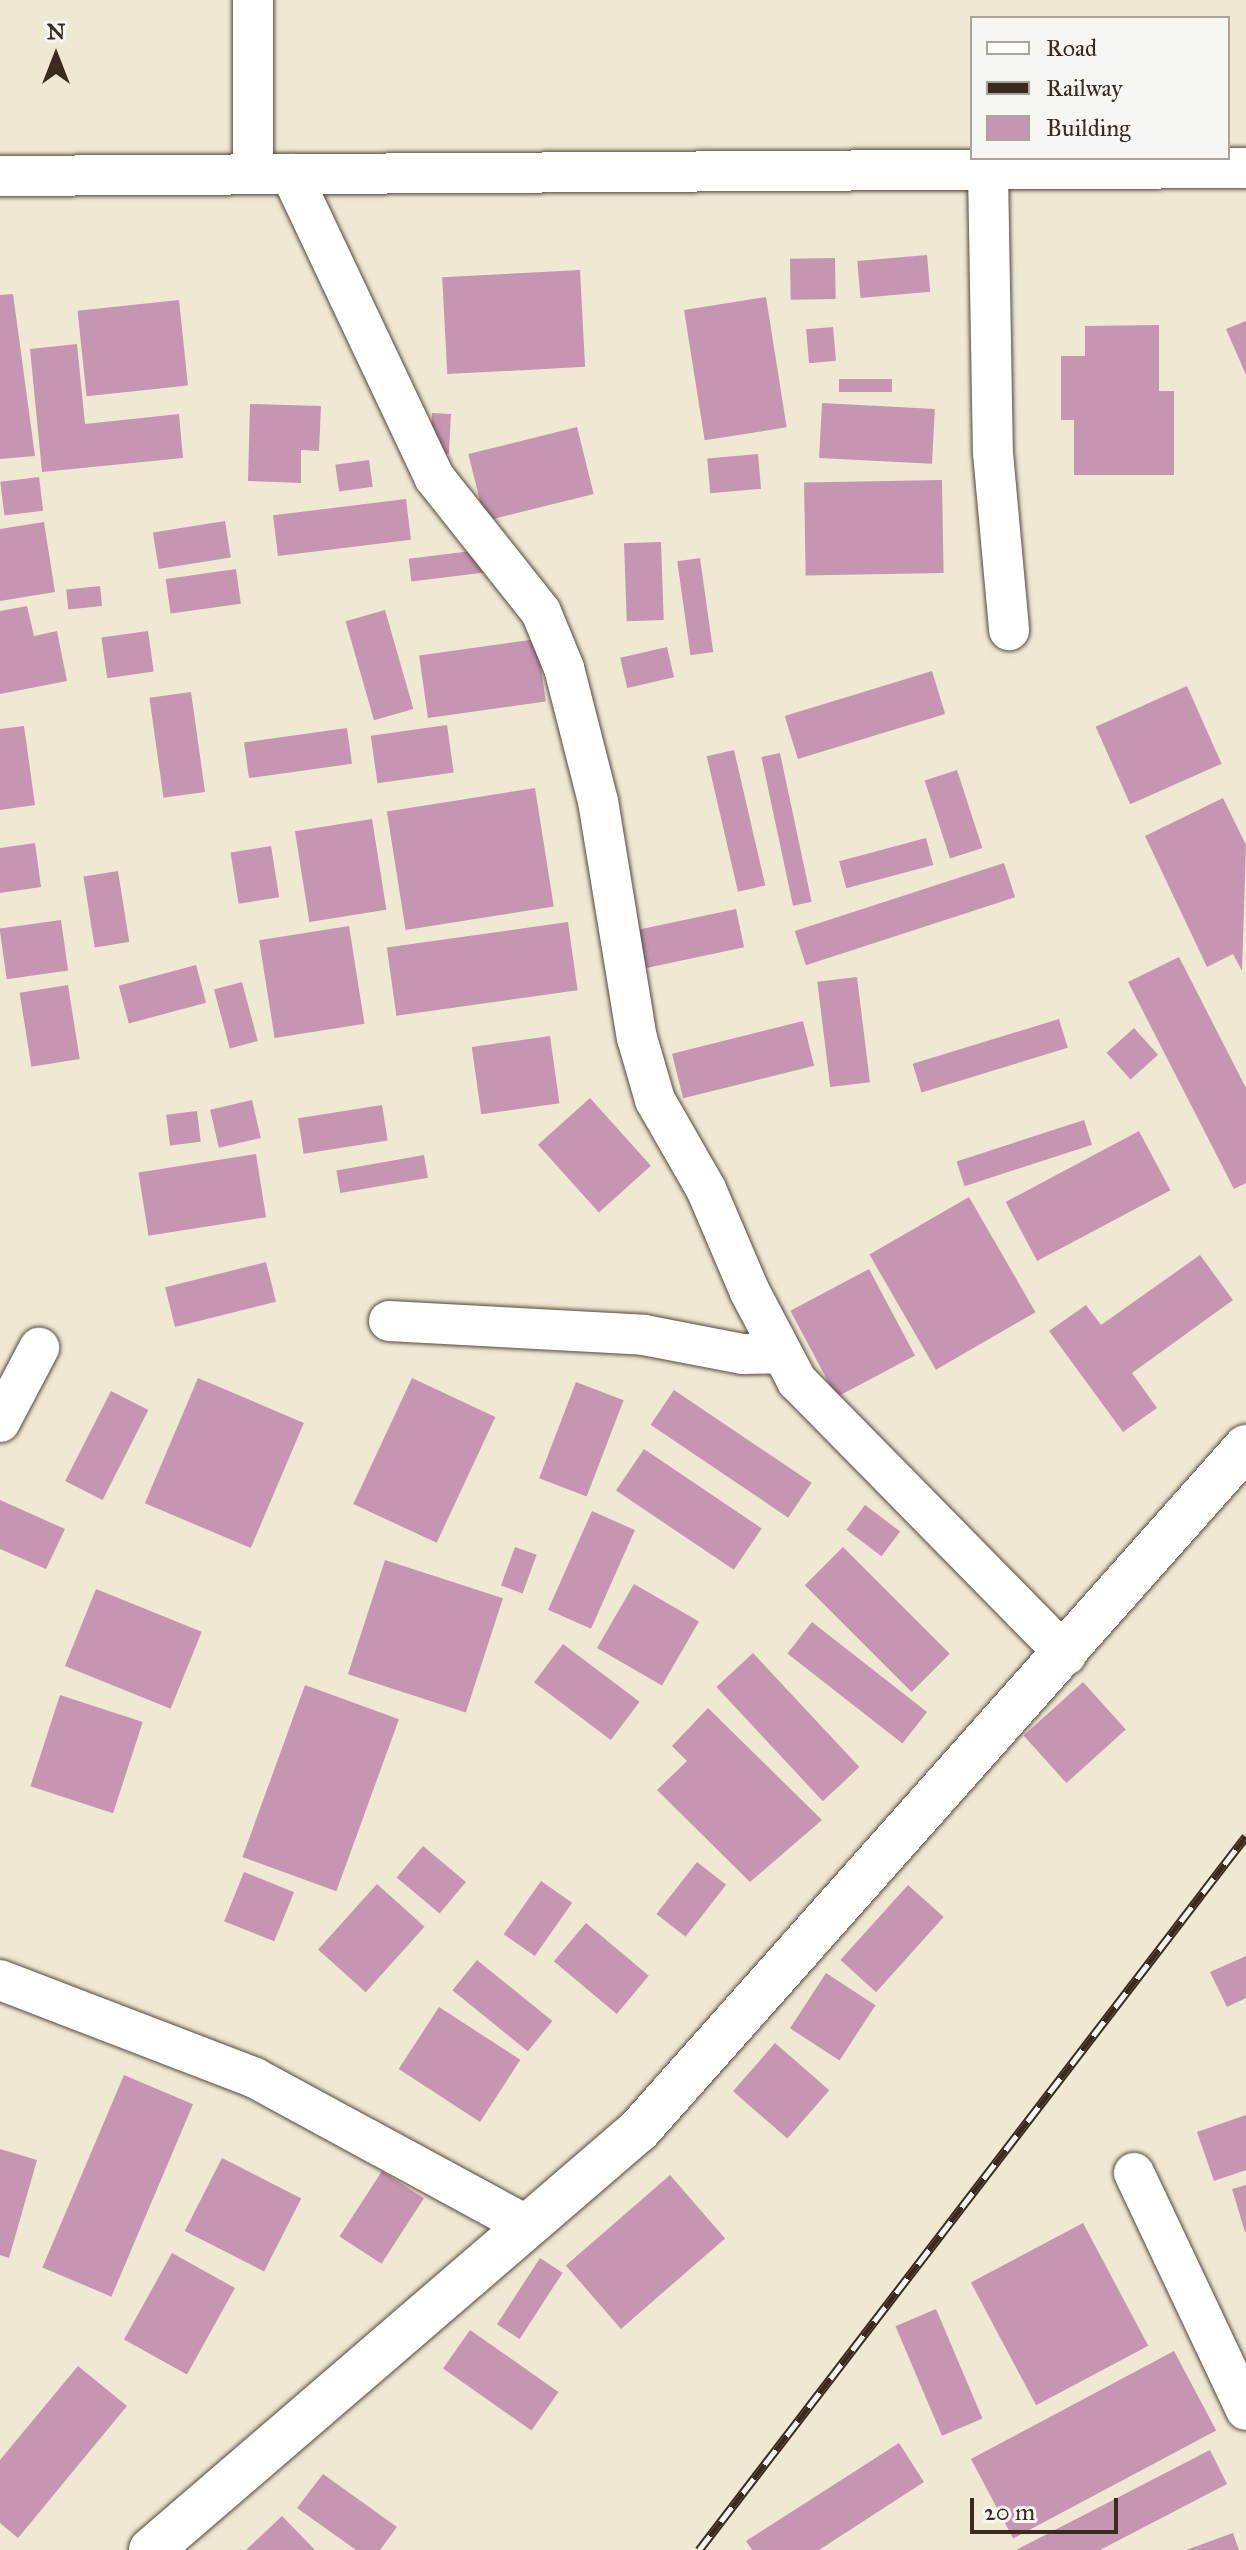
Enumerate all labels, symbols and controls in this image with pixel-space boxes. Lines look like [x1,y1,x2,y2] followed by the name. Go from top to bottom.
[16,16,96,96] north arrow
[970,16,1230,160] legend
[47,18,65,45] text: N
[1046,33,1097,63] text: Road
[1046,73,1123,103] text: Railway
[1046,113,1131,143] text: Building
[974,2482,1122,2532] scale bar
[984,2497,1035,2527] text: 20 m

